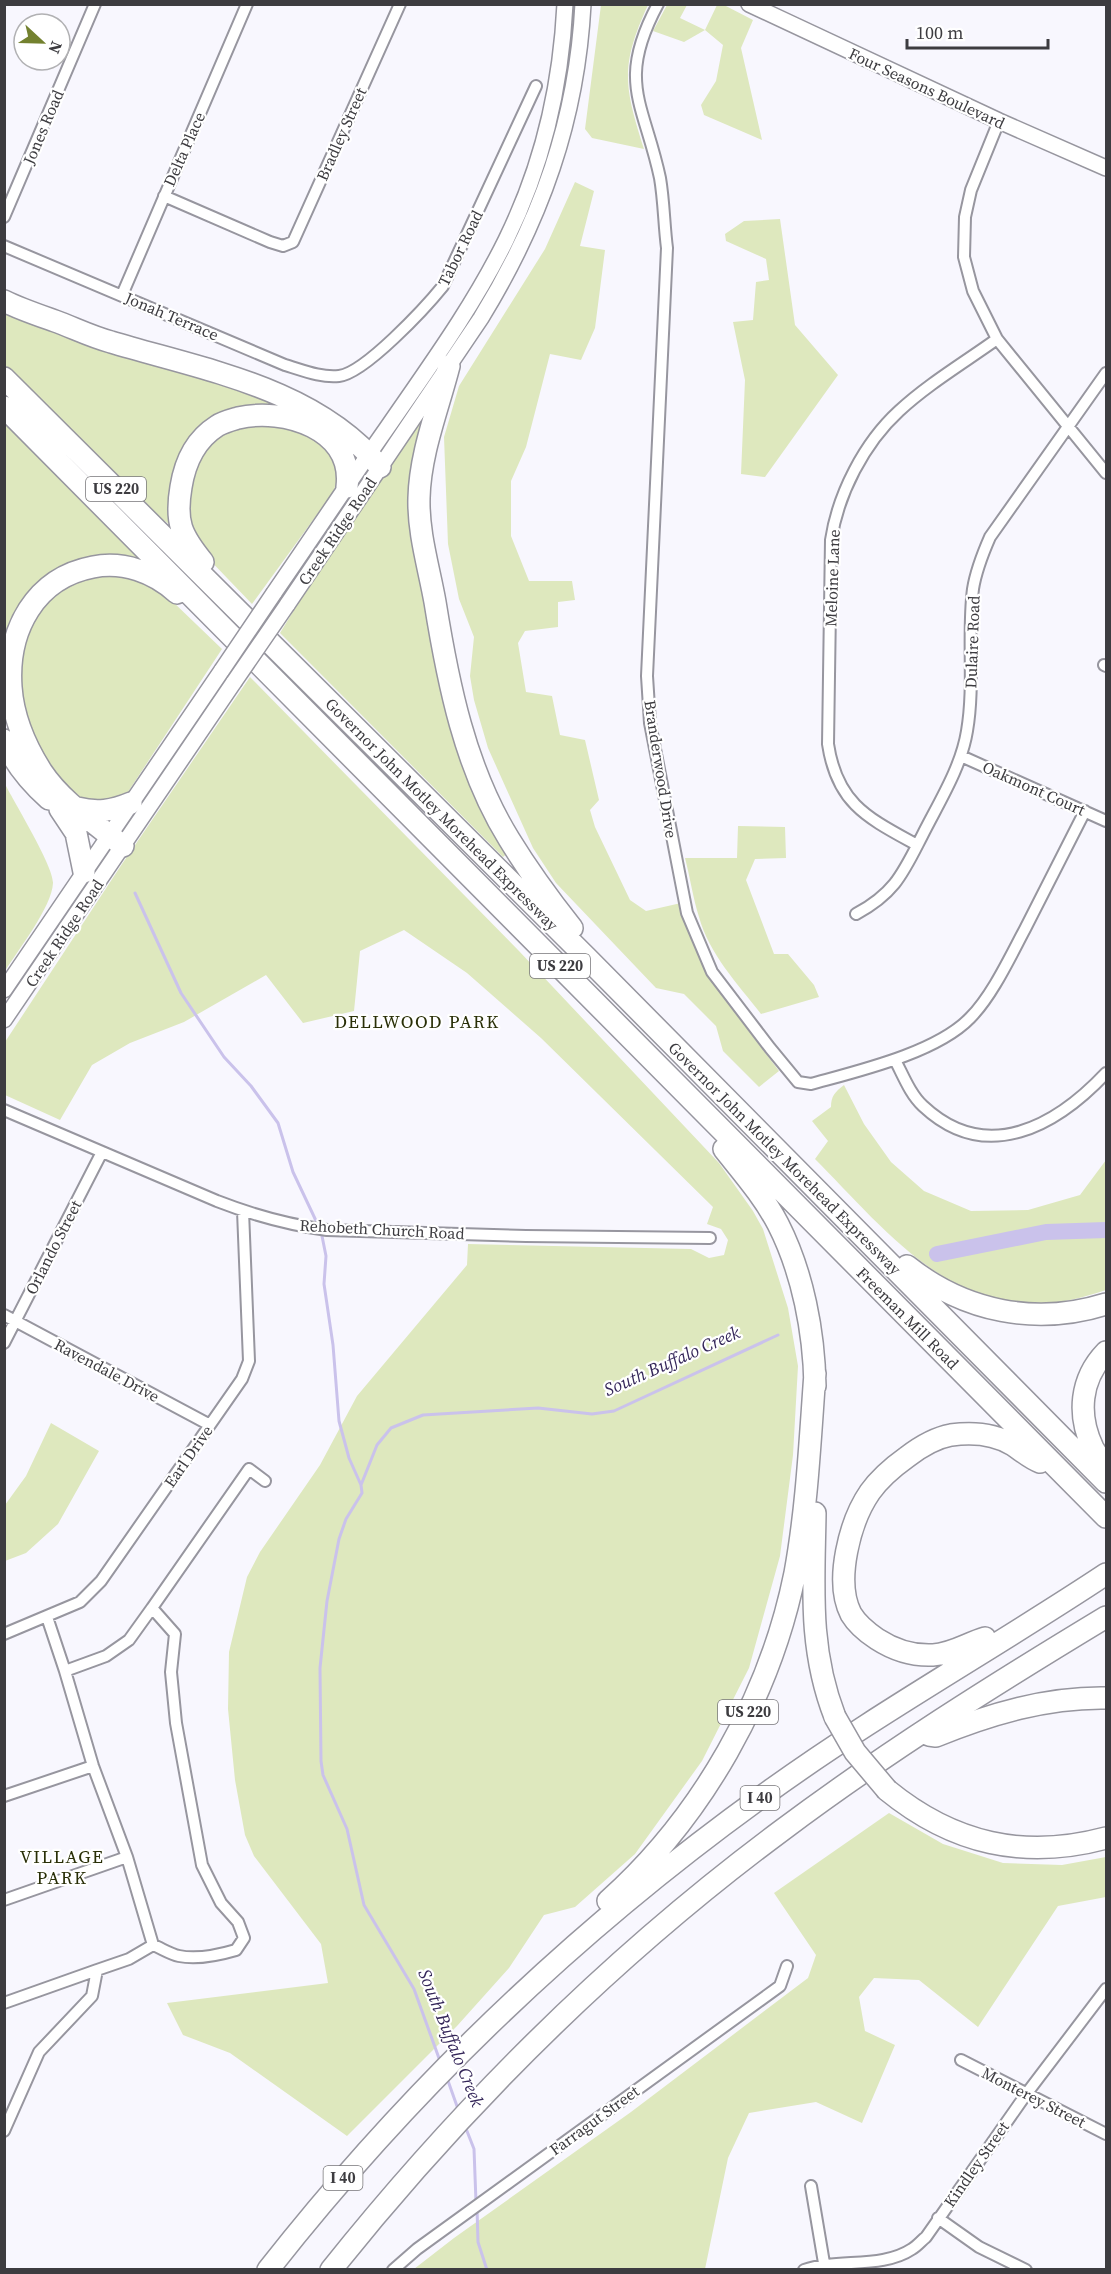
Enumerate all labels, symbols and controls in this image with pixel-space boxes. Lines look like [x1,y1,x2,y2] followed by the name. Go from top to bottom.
[12,12,72,72] north arrow
[907,12,1048,50] scale bar
[916,20,963,45] text: 100 m
[43,38,68,57] text: N
[845,42,1009,134] street label: Four Seasons Boulevard
[311,83,372,184] street label: Bradley Street
[17,86,69,169] street label: Jones Road
[158,108,210,190] street label: Delta Place
[432,206,488,290] street label: Tabor Road
[121,286,222,346] street label: Jonah Terrace
[293,473,381,589] street label: Creek Ridge Road
[86,477,146,501] road number: US 220
[819,529,845,627] street label: Meloine Lane
[959,595,985,689] street label: Dulaire Road
[321,693,564,936] street label: Governor John Motley Morehead Expressway
[639,698,683,840] street label: Branderwood Drive
[979,756,1090,821] street label: Oakmont Court
[20,875,108,991] street label: Creek Ridge Road
[530,954,590,978] road number: US 220
[334,1009,500,1034] district label: DELLWOOD PARK
[664,1037,907,1280] street label: Governor John Motley Morehead Expressway
[20,1195,87,1298] street label: Orlando Street
[299,1214,465,1244] street label: Rehobeth Church Road
[852,1262,964,1374] street label: Freeman Mill Road
[600,1319,744,1402] water label: South Buffalo Creek
[51,1333,163,1407] street label: Ravendale Drive
[159,1420,217,1492] street label: Earl Drive
[718,1700,778,1724] road number: US 220
[740,1786,780,1810] road number: I 40
[20,1844,104,1890] district label: VILLAGE PARK
[412,1965,491,2111] water label: South Buffalo Creek
[978,2061,1090,2133] street label: Monterey Street
[545,2080,644,2160] street label: Farragut Street
[938,2116,1014,2211] street label: Kindley Street
[324,2166,362,2190] road number: I 40

